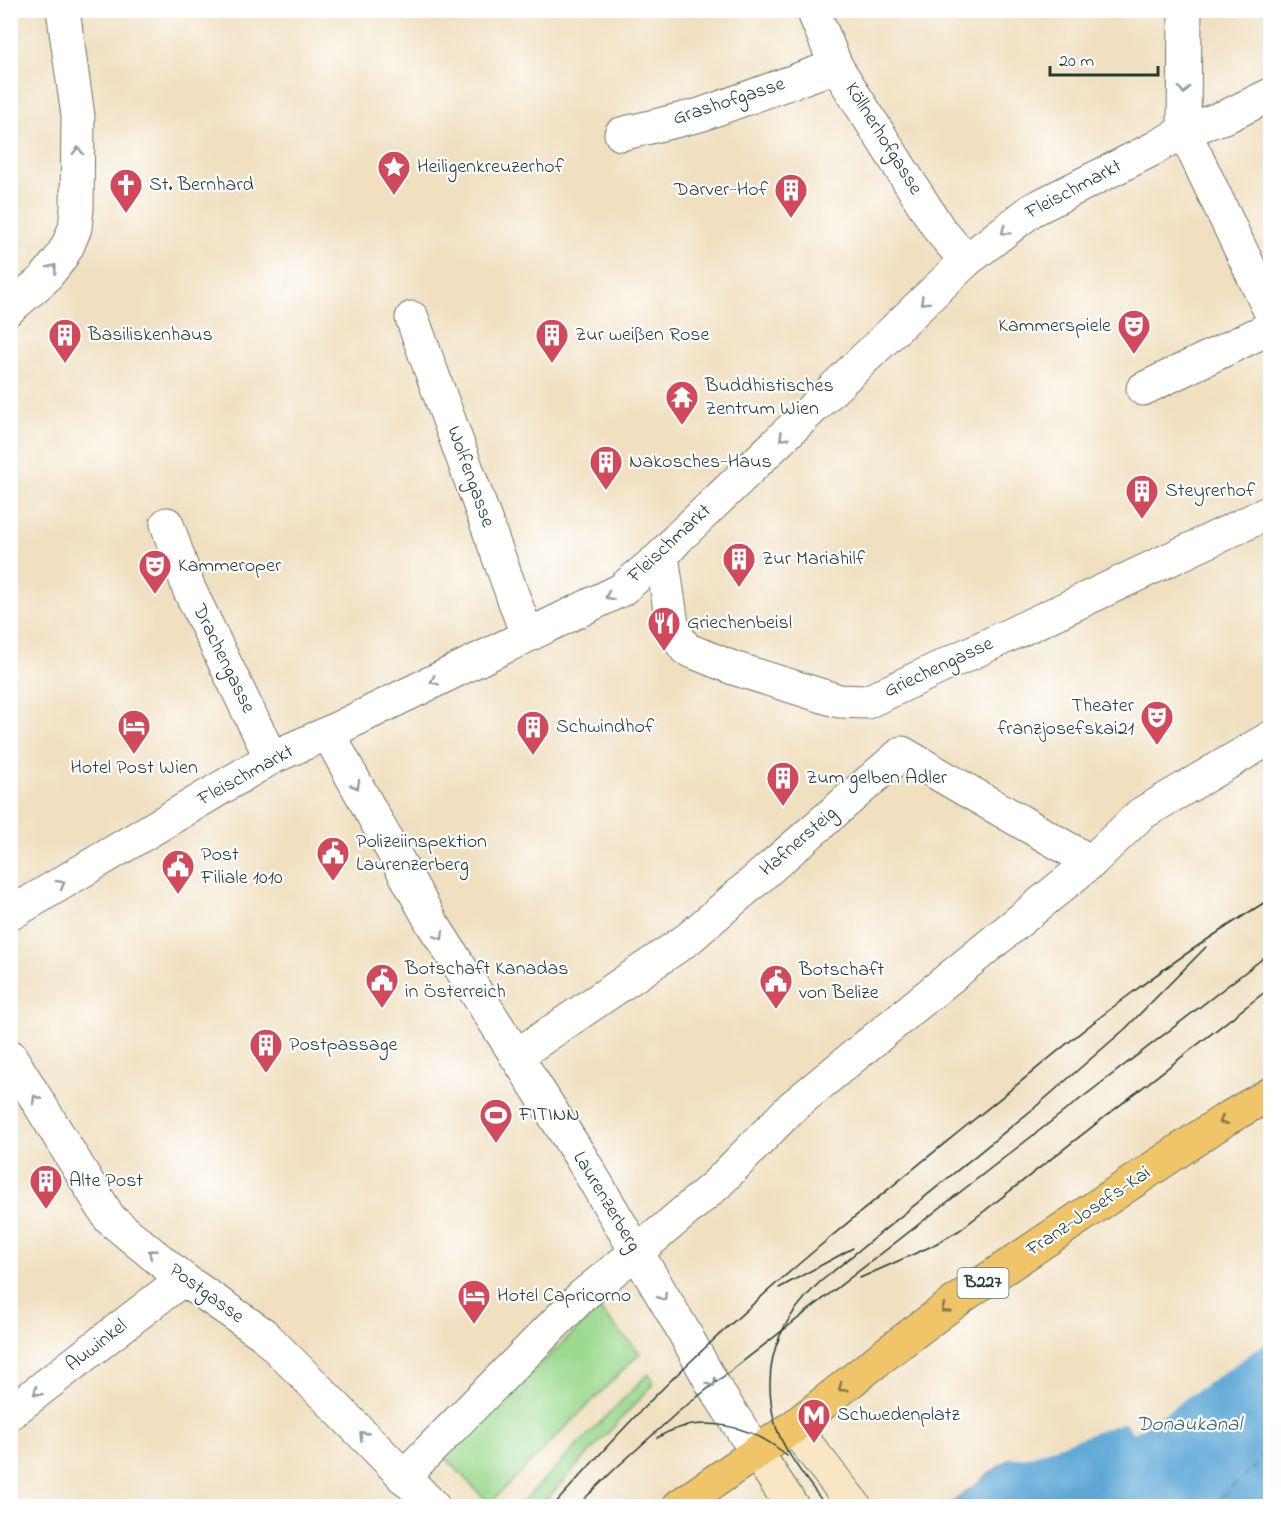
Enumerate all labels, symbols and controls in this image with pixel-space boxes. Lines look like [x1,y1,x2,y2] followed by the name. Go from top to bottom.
[1050,39,1158,77] scale bar
[1059,49,1094,75] text: 20 m
[669,70,789,135] street label: Grashofgasse
[836,77,929,201] street label: Köllnerhofgasse
[1178,85,1190,94] one-way arrow
[72,146,84,155] one-way arrow
[376,149,412,196] place icon: Heiligenkreuzerhof
[1020,152,1128,228] street label: Fleischmarkt
[417,153,565,183] place label: Heiligenkreuzerhof
[108,167,144,214] church icon: St. Bernhard
[149,171,254,200] place label: St. Bernhard
[773,172,809,219] building icon: Darver-Hof
[673,176,769,205] place label: Darver-Hof
[1000,223,1011,234] one-way arrow
[46,264,57,275] one-way arrow
[920,294,930,305] one-way arrow
[1116,308,1152,355] theatre icon: Kammerspiele
[998,312,1111,341] place label: Kammerspiele
[47,317,83,364] building icon: Basiliskenhaus
[534,317,570,364] building icon: Zur weißen Rose
[87,321,213,350] place label: Basiliskenhaus
[575,321,710,350] place label: Zur weißen Rose
[704,372,834,424] place label: Buddhistisches Zentrum Wien
[664,379,700,426] temple icon: Buddhistisches Zentrum Wien
[437,422,502,532] street label: Wolfengasse
[780,429,791,440] one-way arrow
[588,444,624,491] building icon: Nakosches-Haus
[629,448,772,477] place label: Nakosches-Haus
[1124,473,1160,520] building icon: Steyrerhof
[1165,477,1256,506] place label: Steyrerhof
[621,497,719,591] street label: Fleischmarkt
[721,541,757,588] building icon: Zur Mariahilf
[762,545,866,574] place label: Zur Mariahilf
[137,548,173,595] theatre icon: Kammeroper
[178,552,282,581] place label: Kammeroper
[604,588,615,600] one-way arrow
[183,599,262,719] street label: Drachengasse
[646,605,682,652] restaurant icon: Griechenbeisl
[687,609,792,638] place label: Griechenbeisl
[880,630,999,707] street label: Griechengasse
[429,674,440,686] one-way arrow
[998,692,1135,744] place label: Theater franzjosefskai21
[1139,699,1175,746] theatre icon: Theater franzjosefskai21
[116,708,152,755] hotel icon: Hotel Post Wien
[515,709,551,756] building icon: Schwindhof
[556,713,655,742] place label: Schwindhof
[192,738,299,815] street label: Fleischmarkt
[70,754,198,783] place label: Hotel Post Wien
[765,760,801,807] building icon: Zum gelben Adler
[806,764,948,794] place label: Zum gelben Adler
[349,778,360,789] one-way arrow
[754,800,845,885] street label: Hafnersteig
[356,828,487,881] place label: Polizeiinspektion Laurenzerberg
[315,835,351,882] public building icon: Polizeiinspektion Laurenzerberg
[200,841,283,893] place label: Post Filiale 1010
[160,848,196,895] public building icon: Post Filiale 1010
[55,880,65,891] one-way arrow
[432,930,444,940] one-way arrow
[404,955,569,1007] place label: Botschaft Kanadas in Österreich
[798,956,884,1008] place label: Botschaft von Belize
[364,962,400,1009] public building icon: Botschaft Kanadas in Österreich
[758,963,794,1010] public building icon: Botschaft von Belize
[248,1027,284,1074] building icon: Postpassage
[289,1031,398,1061] place label: Postpassage
[32,1095,44,1105] one-way arrow
[478,1097,514,1144] sports icon: FITINN
[518,1101,580,1130] place label: FITINN
[1219,1114,1229,1126] one-way arrow
[564,1146,647,1258] street label: Laurenzerberg
[1020,1160,1157,1265] street label: Franz-Josefs-Kai
[28,1163,64,1210] building icon: Alte Post
[69,1167,143,1196] place label: Alte Post
[148,1250,159,1261] one-way arrow
[162,1257,250,1332] street label: Postgasse
[958,1268,1008,1298] road number: B227
[456,1278,492,1325] hotel icon: Hotel Capricorno
[497,1282,631,1311] place label: Hotel Capricorno
[655,1291,667,1301] one-way arrow
[941,1302,952,1313] one-way arrow
[60,1313,134,1379] street label: Auwinkel
[705,1377,716,1387] one-way arrow
[838,1381,849,1392] one-way arrow
[33,1385,44,1396] one-way arrow
[796,1397,832,1444] metro station icon: Schwedenplatz
[837,1401,961,1430] place label: Schwedenplatz
[1136,1410,1244,1440] water label: Donaukanal
[359,1431,370,1442] one-way arrow

